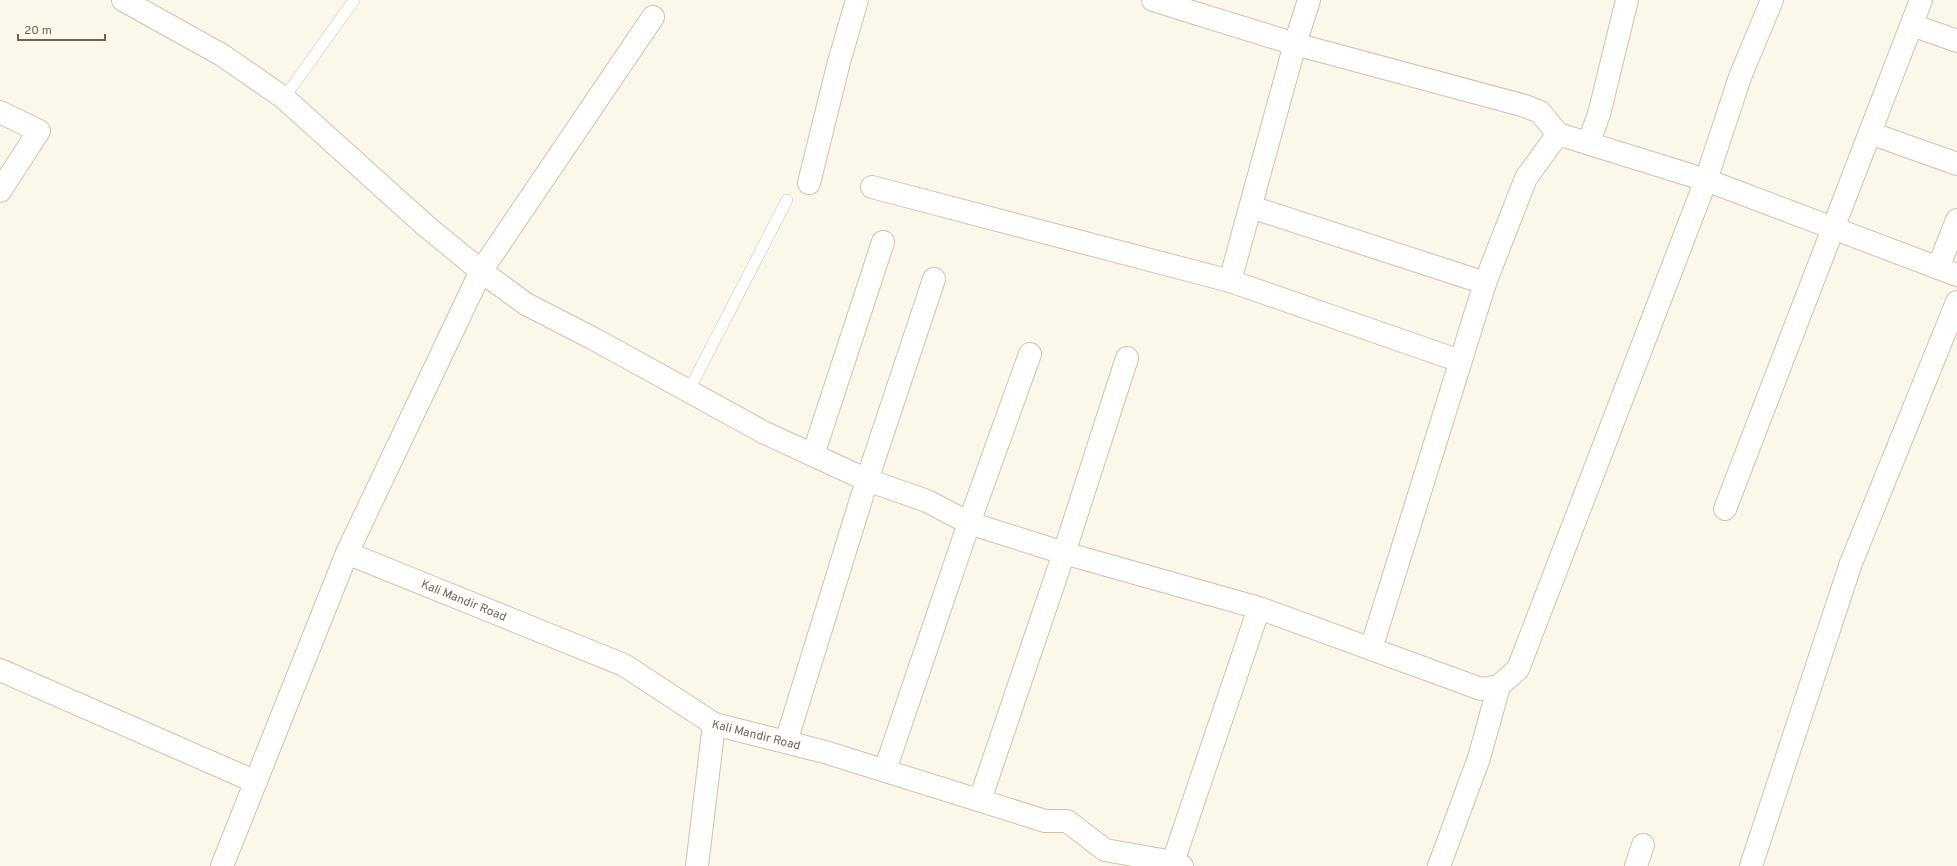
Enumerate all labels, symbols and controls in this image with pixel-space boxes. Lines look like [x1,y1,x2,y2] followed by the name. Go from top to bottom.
[18,16,105,42] scale bar
[24,23,52,39] text: 20 m
[418,577,509,626] street label: Kali Mandir Road
[710,717,802,755] street label: Kali Mandir Road

